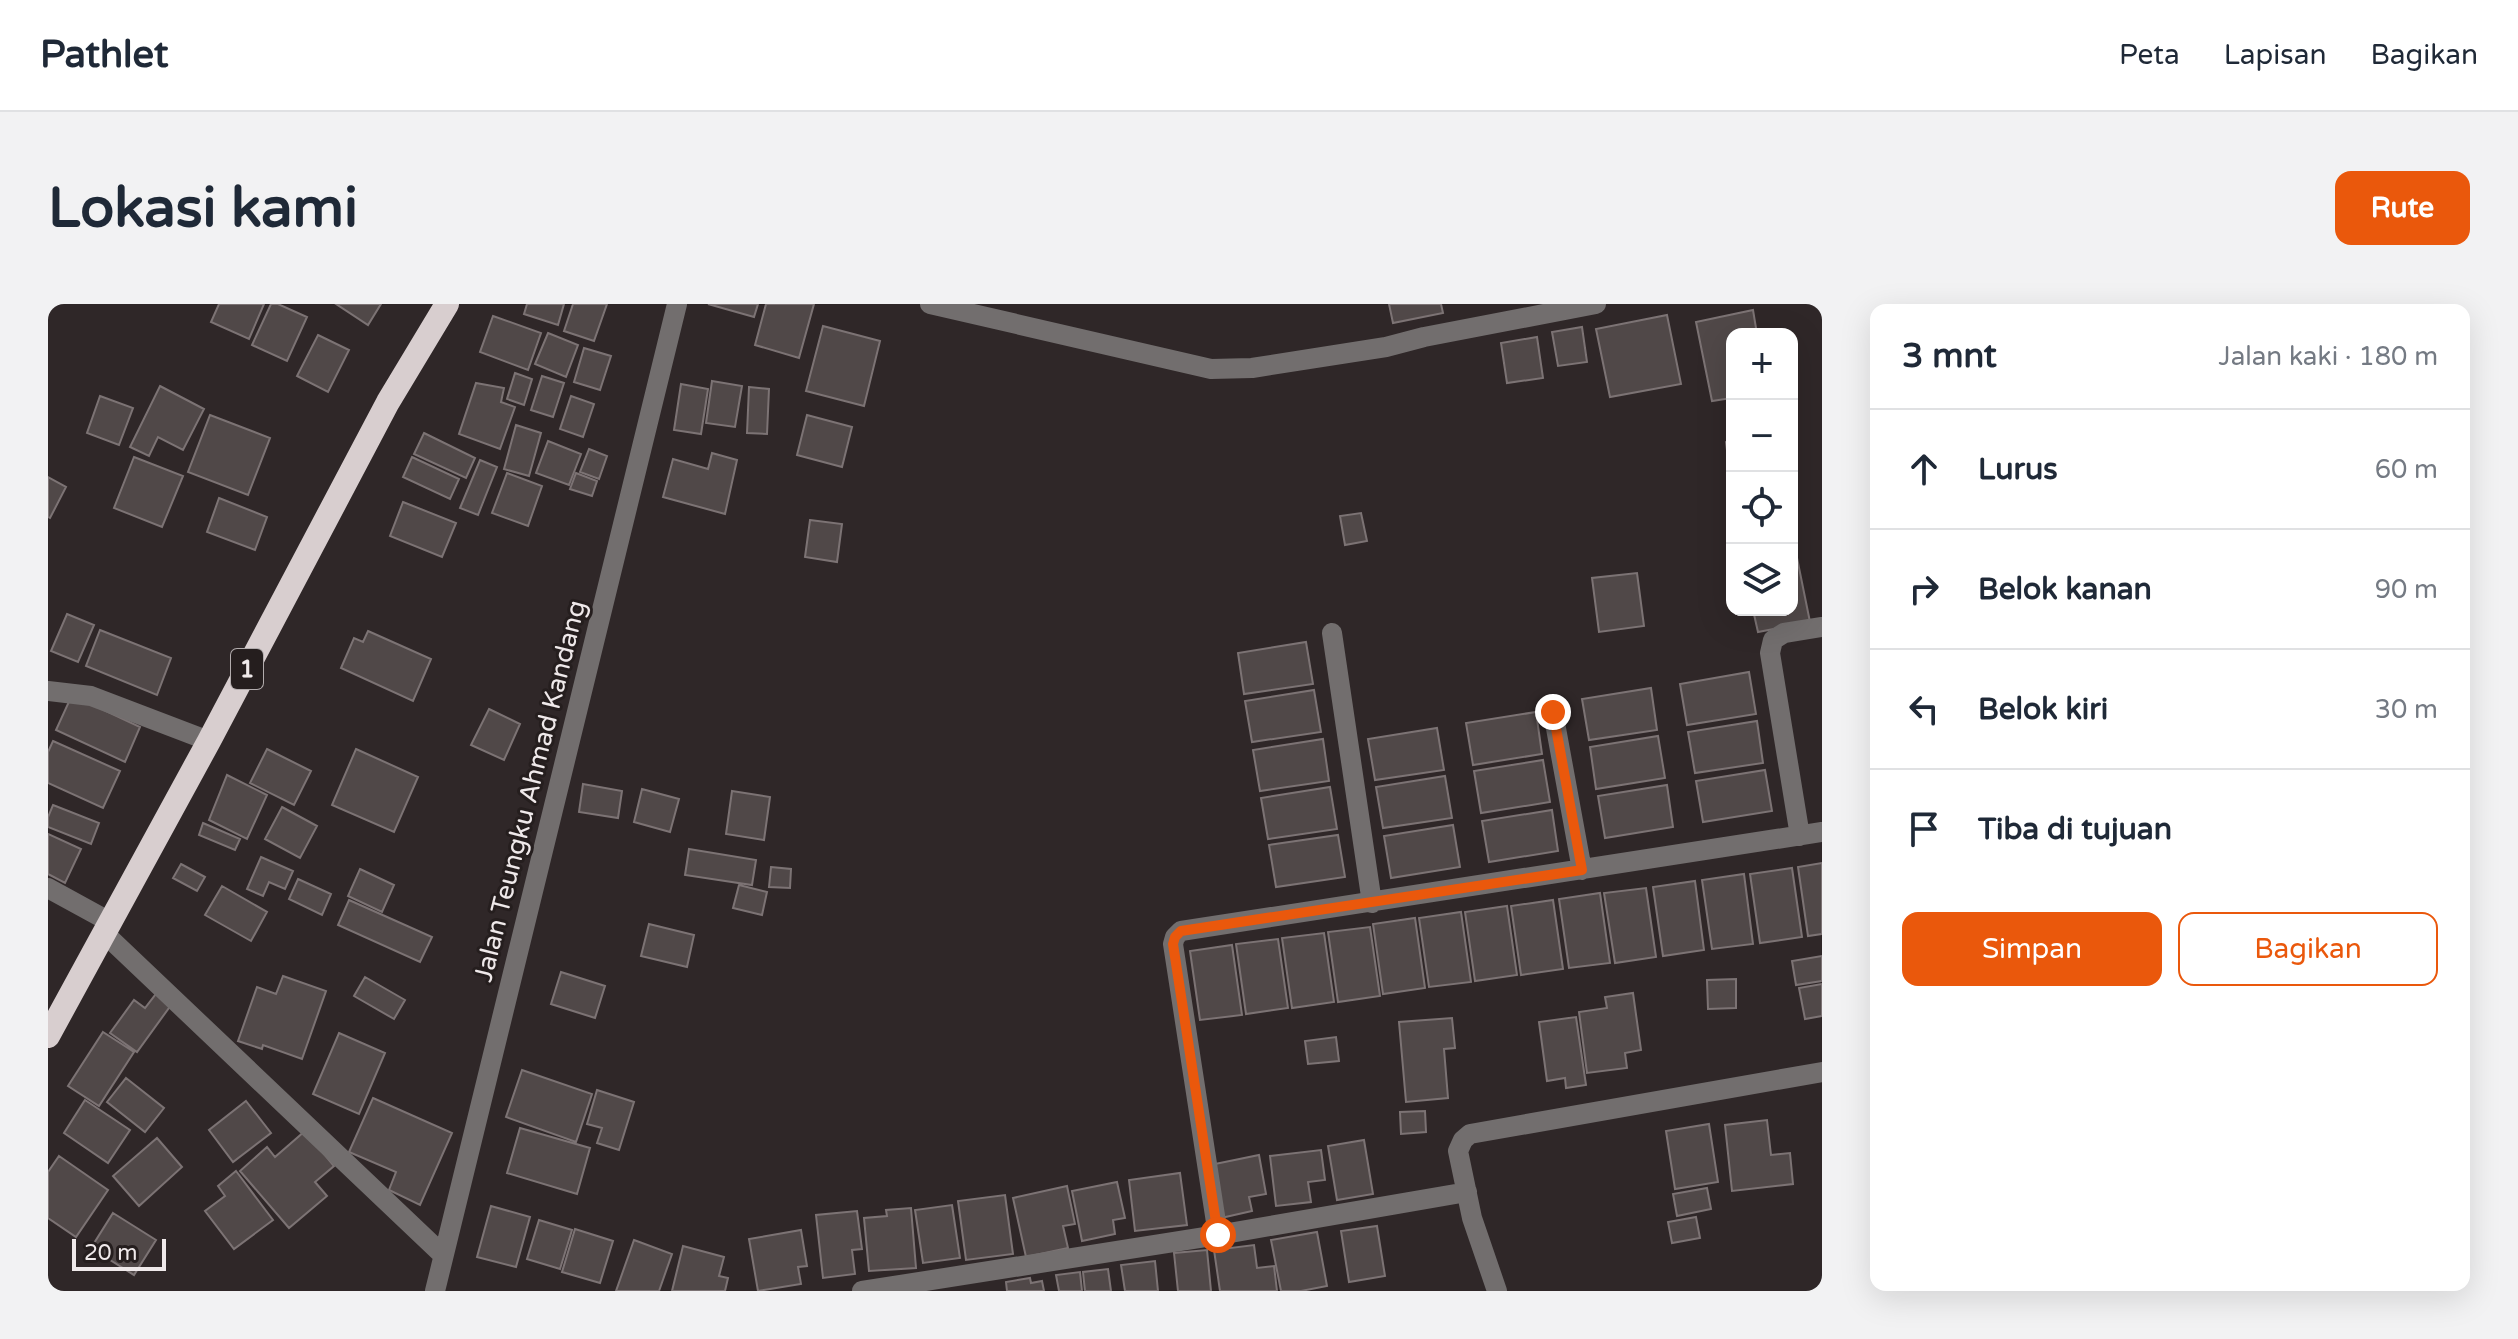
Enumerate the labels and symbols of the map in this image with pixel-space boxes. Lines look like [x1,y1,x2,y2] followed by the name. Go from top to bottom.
[468,597,592,985] street label: Jalan Teungku Ahmad Kandang
[231,649,263,689] road number: 1
[1535,694,1571,730] route end
[1200,1217,1236,1253] route start
[72,1235,166,1271] scale bar

